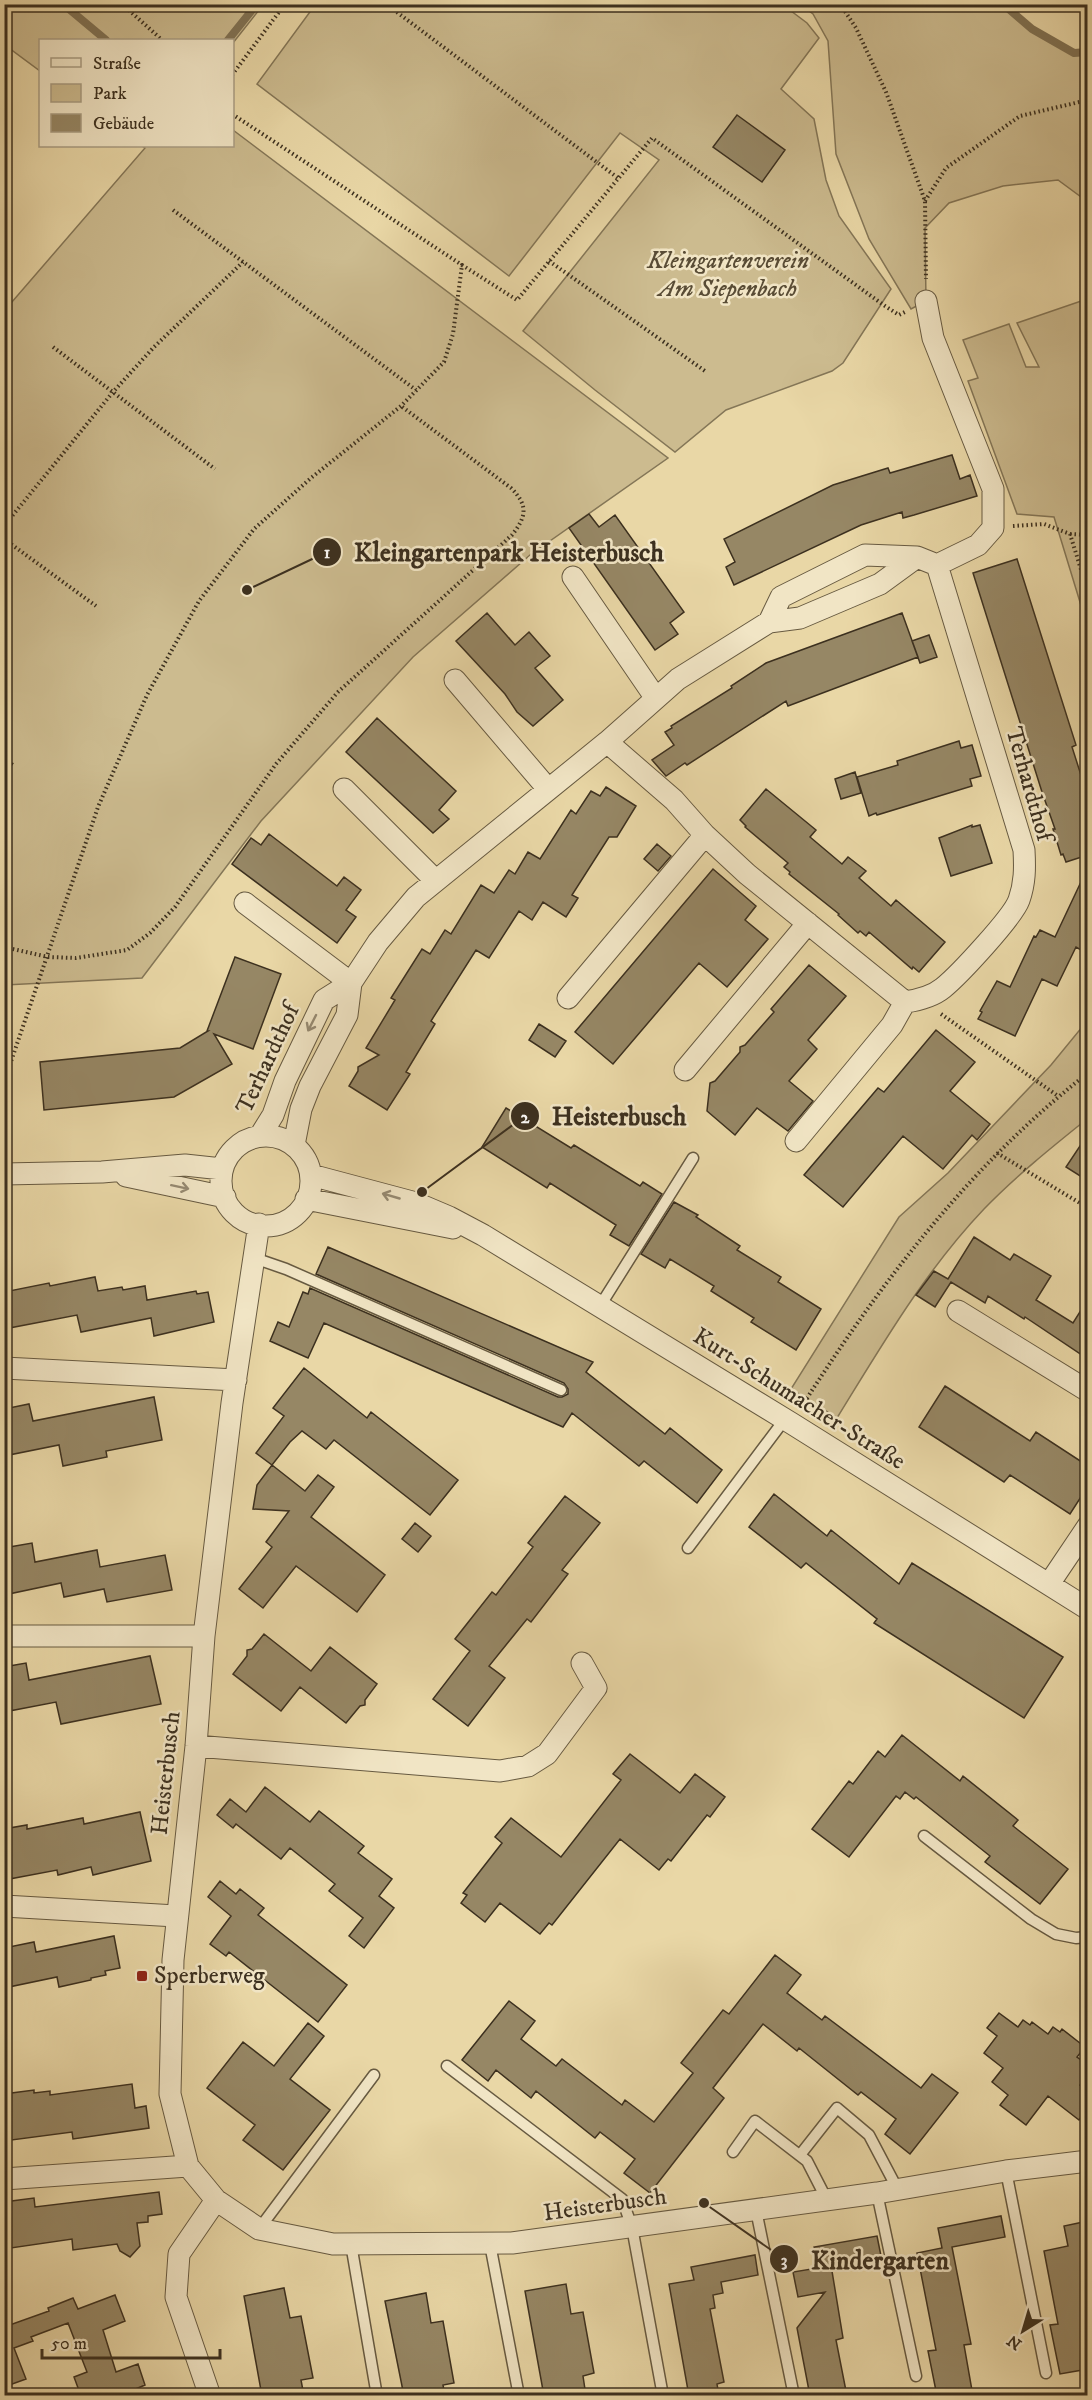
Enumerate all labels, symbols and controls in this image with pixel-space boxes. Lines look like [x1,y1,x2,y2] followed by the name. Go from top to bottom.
[39,39,234,147] legend
[93,53,141,75] text: Straße
[93,83,127,105] text: Park
[93,113,154,135] text: Gebäude
[646,246,809,304] park label: Kleingartenverein Am Siepenbach
[312,530,676,574] callout: Kleingartenpark Heisterbusch
[354,537,664,570] text: Kleingartenpark Heisterbusch
[324,542,331,564] text: 1
[998,723,1061,848] street label: Terhardthof
[230,996,308,1119] street label: Terhardthof
[306,1014,318,1032] one-way arrow
[510,1094,698,1138] callout: Heisterbusch
[552,1101,687,1134] text: Heisterbusch
[521,1107,531,1129] text: 2
[170,1182,189,1193] one-way arrow
[382,1189,401,1201] one-way arrow
[687,1321,911,1477] street label: Kurt-Schumacher-Straße
[145,1709,187,1836] street label: Heisterbusch
[154,1961,265,1991] place label: Sperberweg
[135,1969,149,1983] marker: Sperberweg
[541,2181,669,2229] street label: Heisterbusch
[769,2237,961,2281] callout: Kindergarten
[811,2245,949,2278] text: Kindergarten
[781,2250,788,2272] text: 3
[993,2301,1053,2361] north arrow
[42,2322,220,2360] scale bar
[1003,2330,1026,2354] text: N
[51,2333,87,2355] text: 50 m

